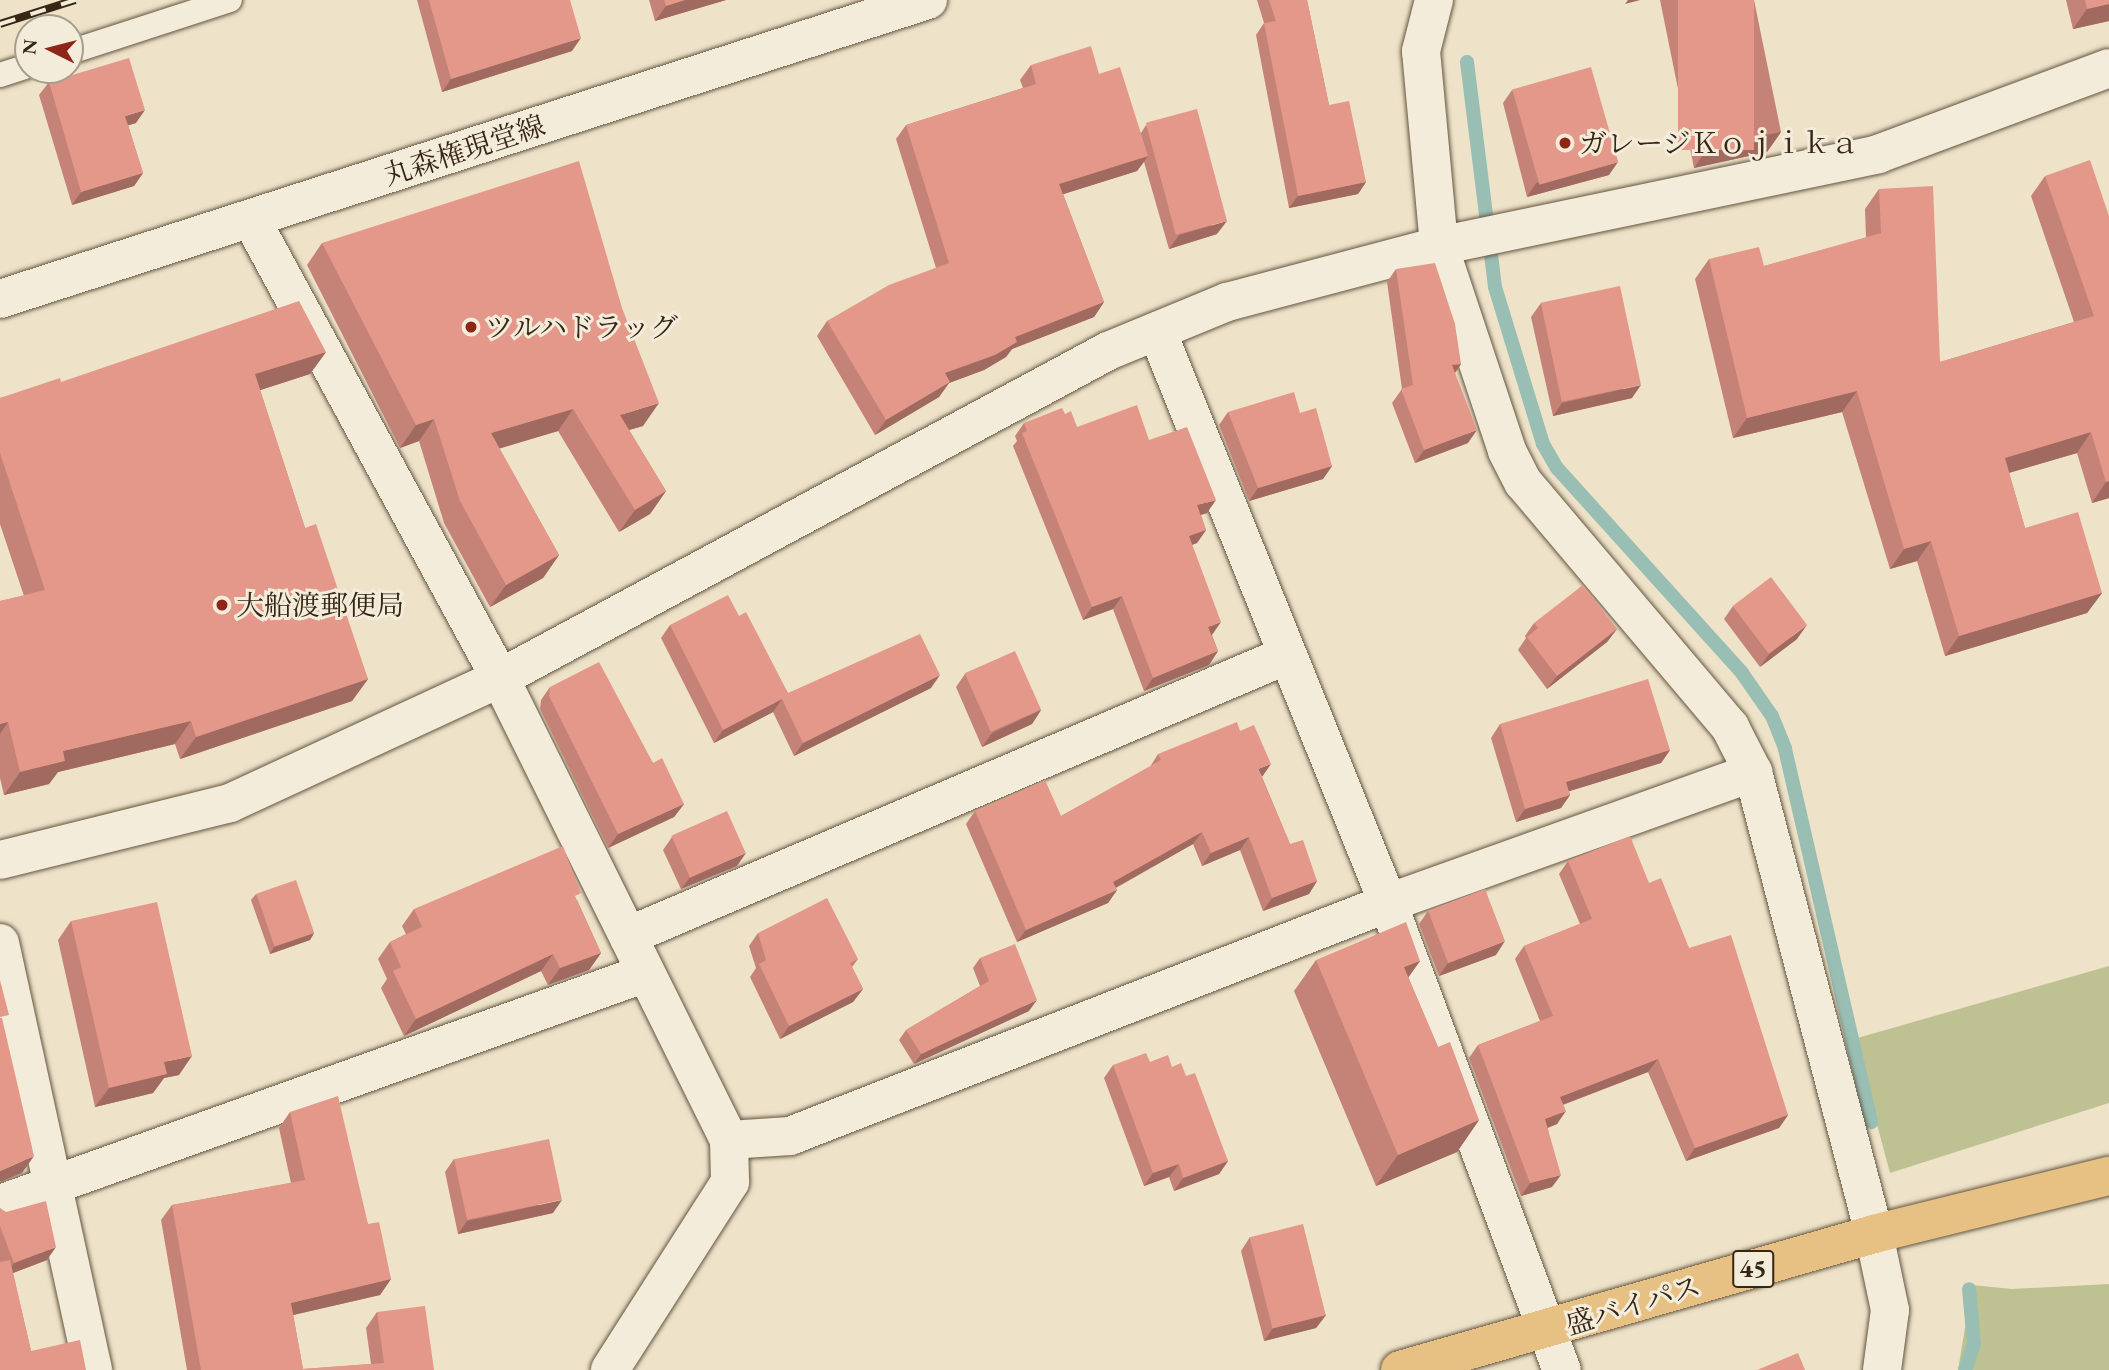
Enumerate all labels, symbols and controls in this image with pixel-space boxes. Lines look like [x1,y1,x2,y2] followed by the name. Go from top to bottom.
[14,14,84,84] north arrow
[16,38,43,56] text: N
[379,108,549,192] street label: 丸森権現堂線
[1579,126,1859,160] place label: ガレージＫｏｊｉｋａ
[1557,135,1573,151] marker: ガレージＫｏｊｉｋａ
[485,310,681,344] place label: ツルハドラッグ
[463,319,479,335] marker: ツルハドラッグ
[236,588,404,622] place label: 大船渡郵便局
[214,597,230,613] marker: 大船渡郵便局
[1732,1246,1774,1292] road number: 45
[1561,1268,1705,1342] street label: 盛バイパス

